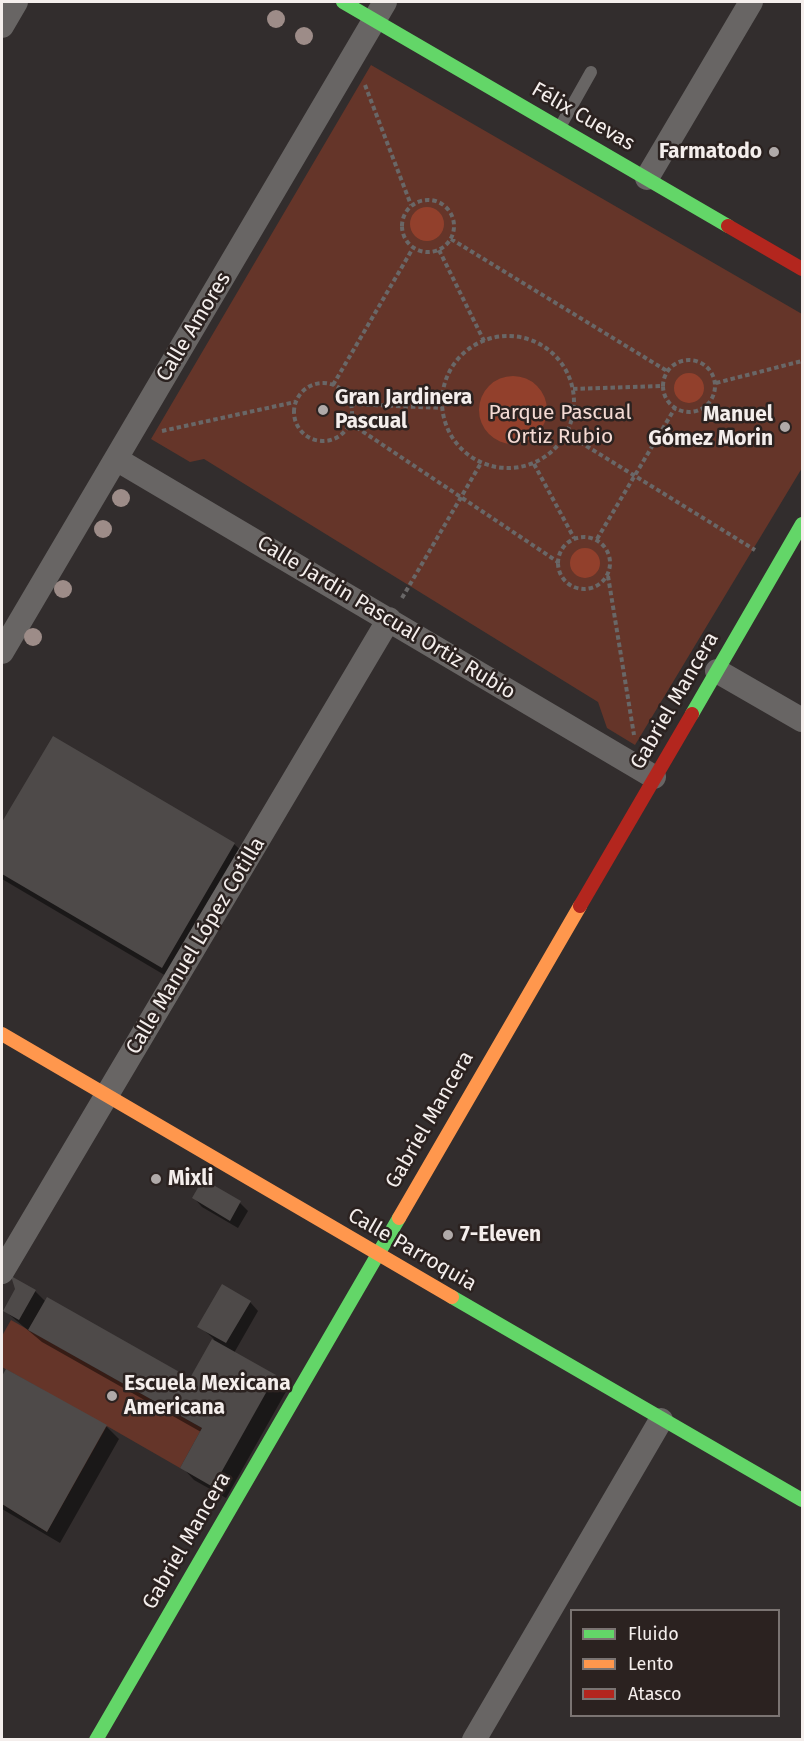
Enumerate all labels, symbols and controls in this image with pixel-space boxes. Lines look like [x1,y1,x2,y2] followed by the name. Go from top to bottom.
[527,77,639,157] street label: Félix Cuevas
[659,139,762,165] place label: Farmatodo
[767,145,781,159] marker: Farmatodo
[152,268,236,386] street label: Calle Amores
[335,385,472,435] place label: Gran Jardinera Pascual
[488,400,632,450] park label: Parque Pascual Ortiz Rubio
[648,402,773,452] place label: Manuel Gómez Morin
[316,403,330,417] marker: Gran Jardinera Pascual
[778,420,792,434] marker: Manuel Gómez Morin
[252,531,520,705] street label: Calle Jardin Pascual Ortiz Rubio
[626,628,724,774] street label: Gabriel Mancera
[121,833,271,1059] street label: Calle Manuel López Cotilla
[381,1047,479,1193] street label: Gabriel Mancera
[168,1166,213,1192] place label: Mixli
[149,1172,163,1186] marker: Mixli
[343,1203,481,1297] street label: Calle Parroquia
[460,1222,541,1248] place label: 7-Eleven
[441,1228,455,1242] marker: 7-Eleven
[124,1371,291,1421] place label: Escuela Mexicana Americana
[105,1389,119,1403] marker: Escuela Mexicana Americana
[138,1468,236,1614] street label: Gabriel Mancera
[570,1609,780,1717] legend
[628,1623,679,1645] text: Fluido
[628,1653,674,1675] text: Lento
[628,1683,681,1705] text: Atasco

